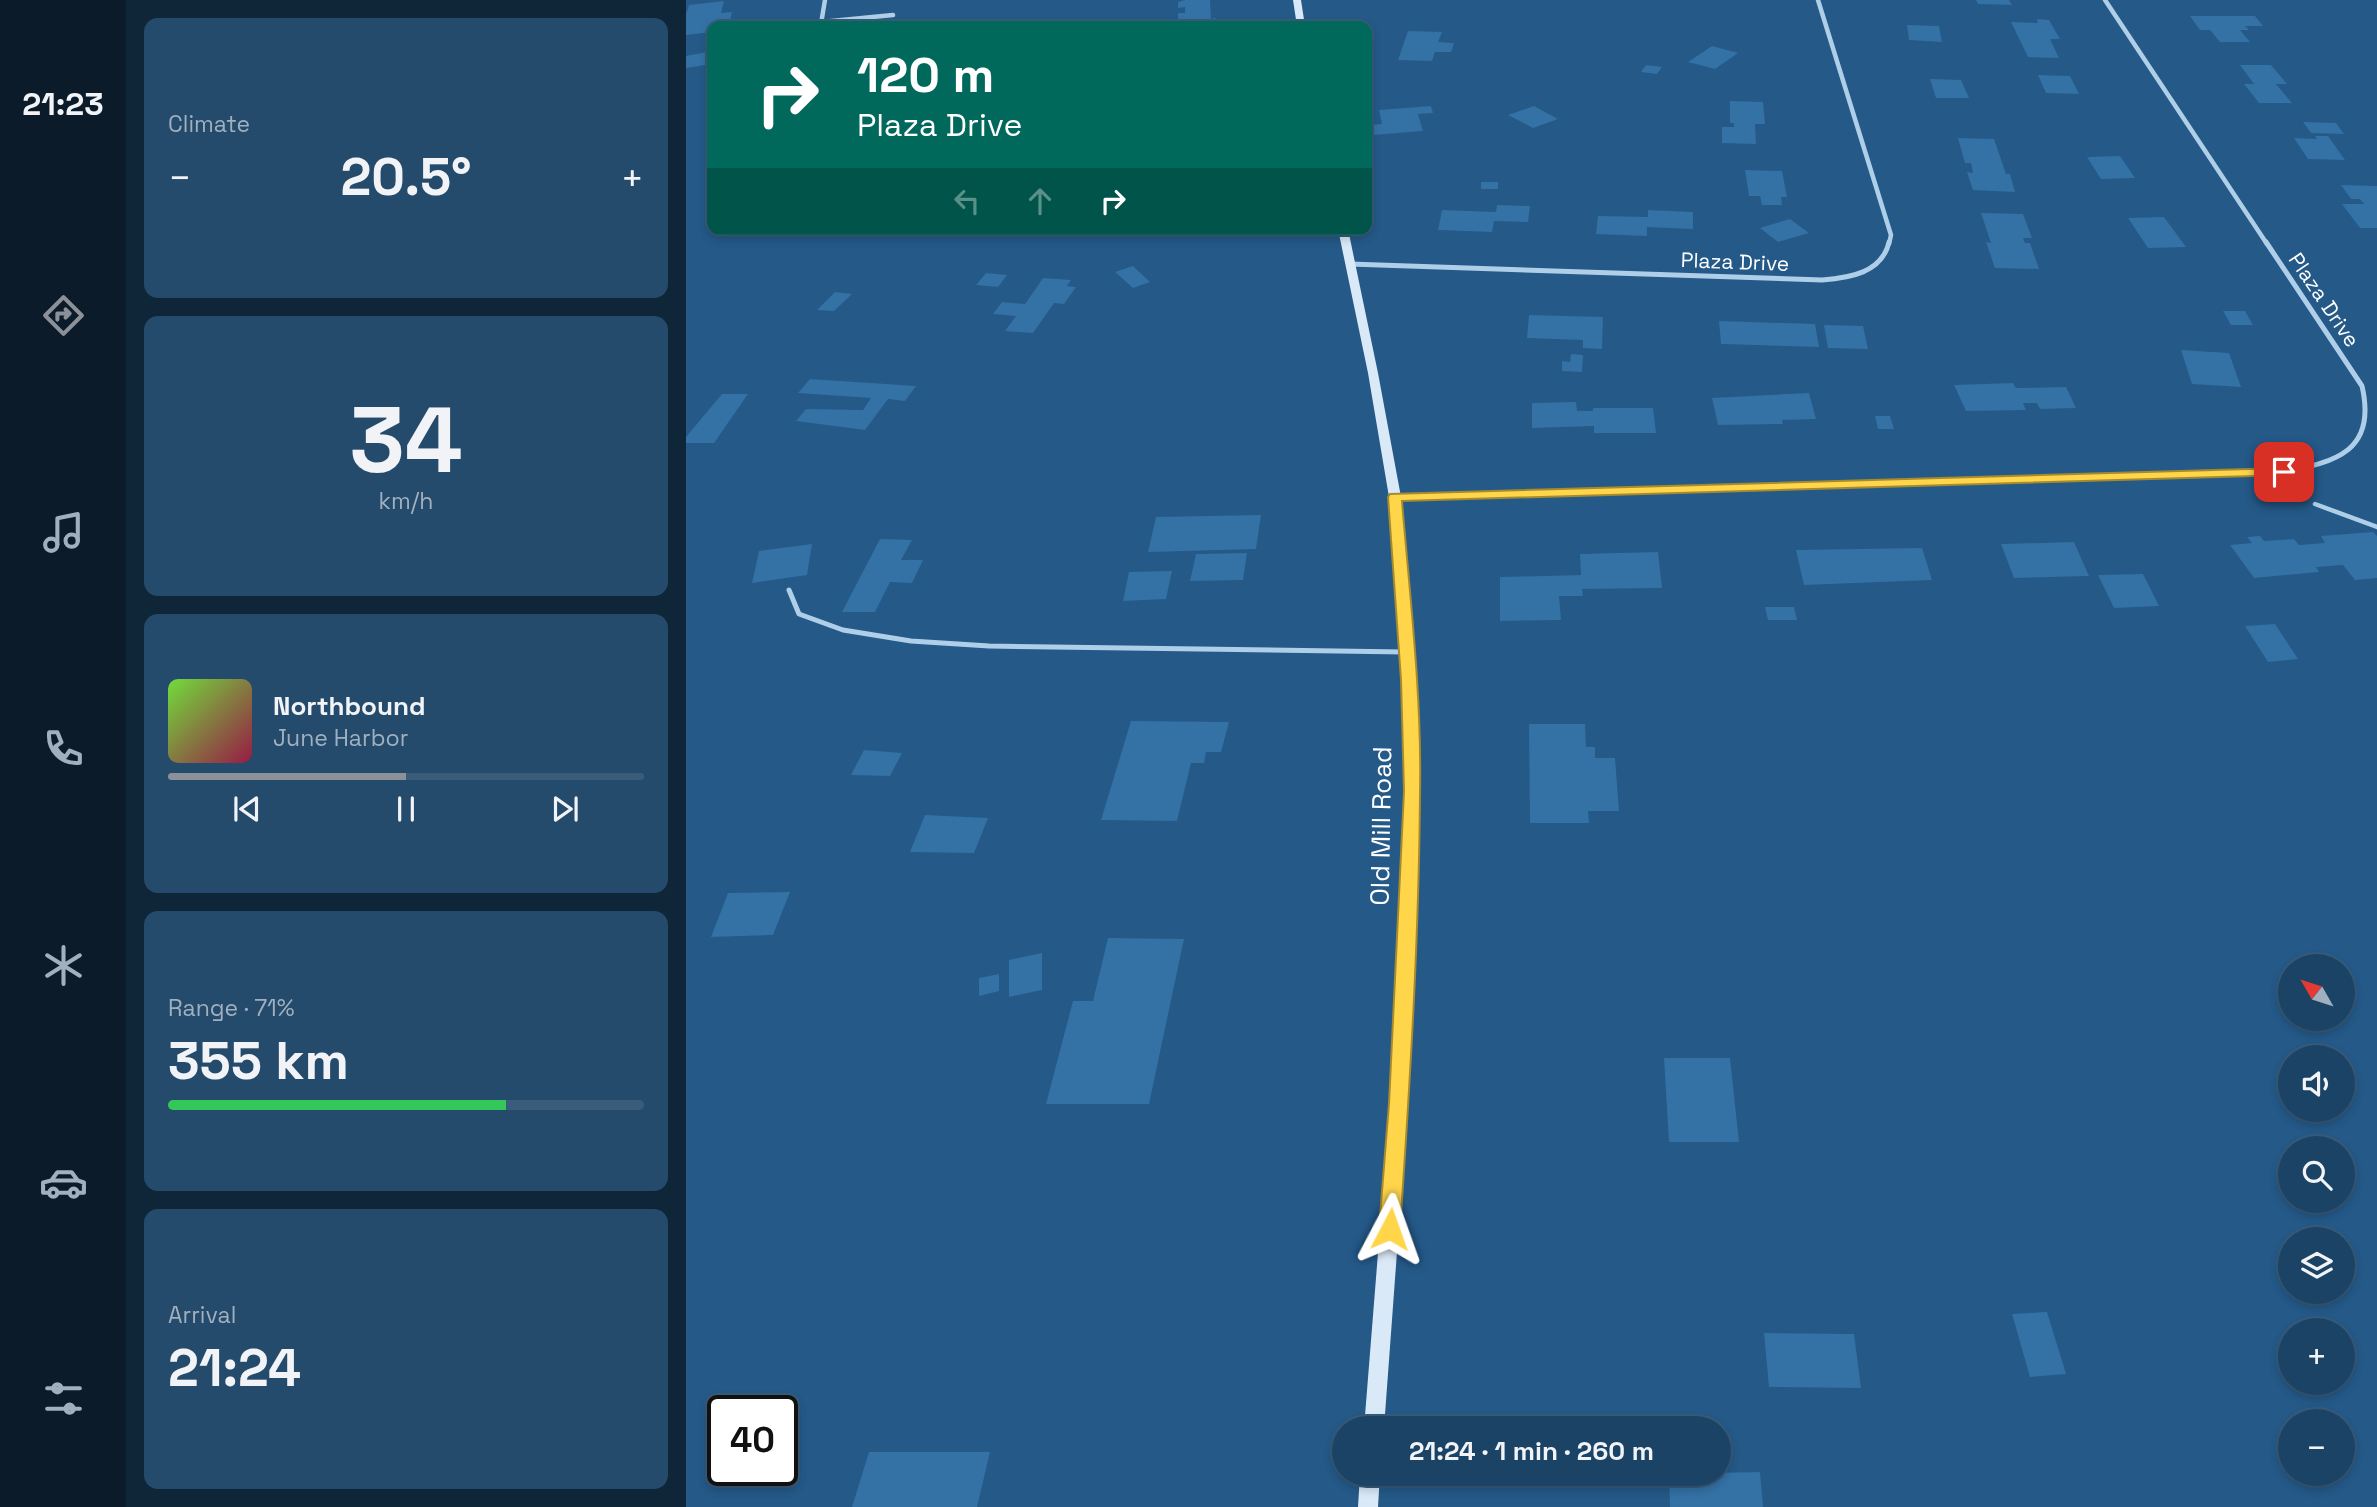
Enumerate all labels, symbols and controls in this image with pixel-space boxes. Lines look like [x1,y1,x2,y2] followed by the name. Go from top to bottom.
[857,44,994,106] text: 120 m
[742,49,833,140] icon: right
[22,84,104,124] text: 21:23
[857,105,1022,145] text: Plaza Drive
[168,109,250,139] text: Climate
[340,144,472,210] text: 20.5°
[168,154,192,202] text: −
[620,154,644,202] text: +
[948,182,986,220] icon: left
[1021,182,1059,220] icon: ahead
[1094,182,1132,220] icon: right
[1680,246,1790,277] street label: Plaza Drive
[2283,247,2366,352] street label: Plaza Drive
[39,291,88,340] icon: directions
[349,382,463,499] text: 34
[2254,442,2314,502] pin
[2265,453,2303,491] icon: arrive
[379,486,433,516] text: km/h
[39,508,88,557] icon: music
[273,689,426,723] text: Northbound
[273,723,408,753] text: June Harbor
[39,724,88,773] icon: phone
[1363,746,1399,906] street label: Old Mill Road
[228,790,266,828] icon: previous
[387,790,425,828] icon: pause
[546,790,584,828] icon: next
[39,941,88,990] icon: climate
[2278,954,2356,1031] north arrow
[2278,954,2355,1486] map controls
[168,993,294,1023] text: Range · 71%
[168,1028,349,1094] text: 355 km
[2278,1045,2355,1122] button: sound
[2278,1136,2355,1213] button: search
[39,1158,88,1207] icon: car
[1353,1192,1427,1266] position arrow
[2278,1227,2355,1304] button: layers
[168,1300,236,1330] text: Arrival
[2278,1318,2355,1395] button: +
[168,1335,301,1401] text: 21:24
[39,1374,88,1423] icon: filters
[707,1395,798,1486] speed limit sign: 40
[2278,1409,2355,1486] button: −
[1409,1434,1654,1468] text: 21:24 · 1 min · 260 m

